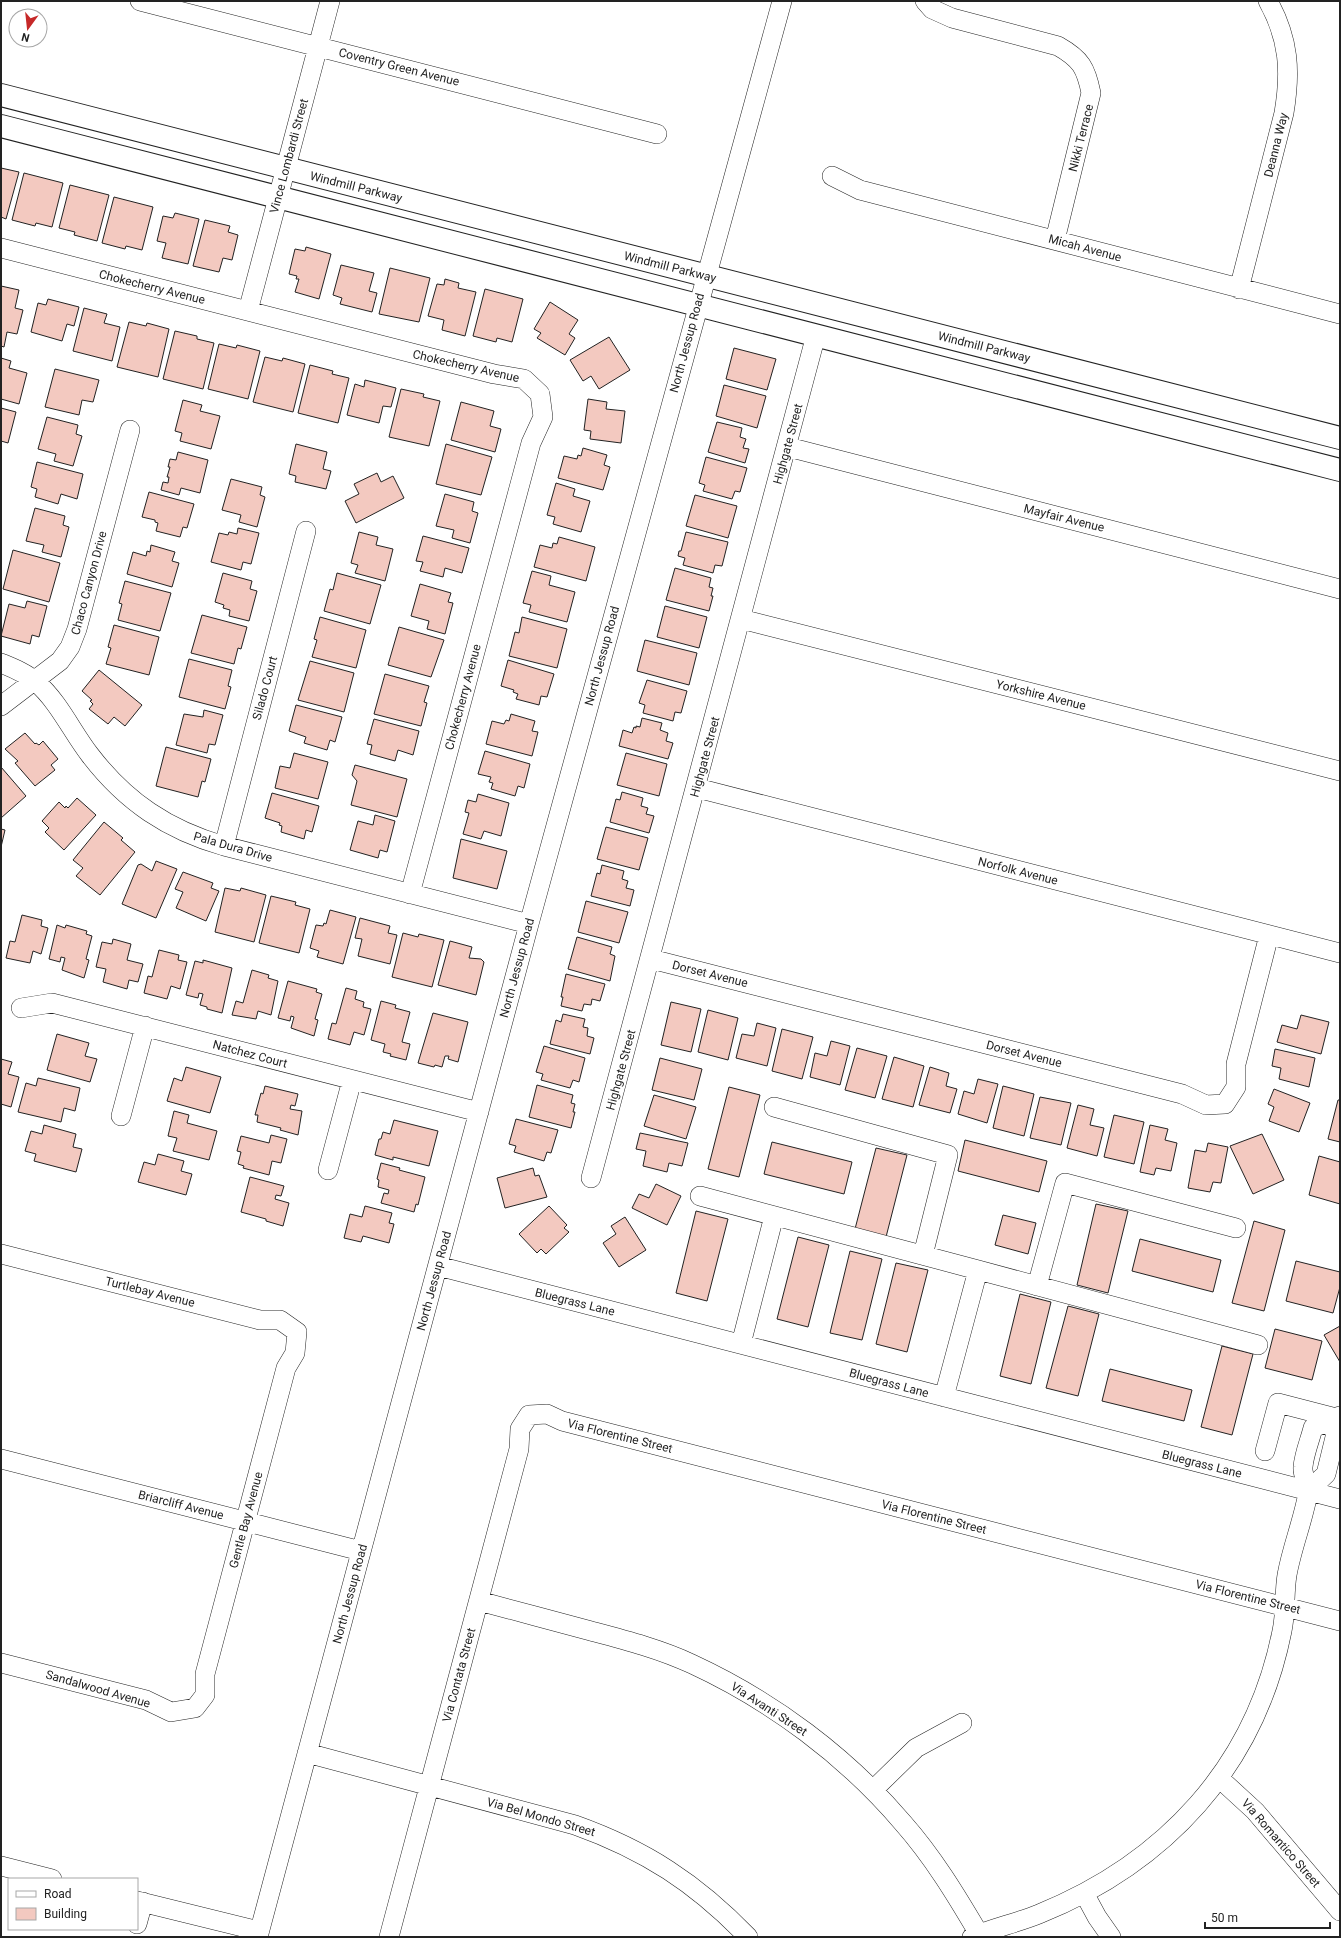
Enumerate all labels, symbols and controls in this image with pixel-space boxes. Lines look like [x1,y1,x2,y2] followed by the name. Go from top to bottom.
[8,8,48,48] north arrow
[20,30,31,44] text: N
[337,45,461,89] street label: Coventry Green Avenue
[267,97,311,215] street label: Vince Lombardi Street
[1066,103,1096,173] street label: Nikki Terrace
[1261,111,1291,179] street label: Deanna Way
[308,169,404,205] street label: Windmill Parkway
[1047,232,1123,264] street label: Micah Avenue
[622,249,718,285] street label: Windmill Parkway
[97,267,207,307] street label: Chokecherry Avenue
[667,292,707,394] street label: North Jessup Road
[936,329,1032,365] street label: Windmill Parkway
[411,347,521,385] street label: Chokecherry Avenue
[770,402,806,486] street label: Highgate Street
[1022,501,1106,535] street label: Mayfair Avenue
[68,530,110,636] street label: Chaco Canyon Drive
[582,605,622,707] street label: North Jessup Road
[442,643,484,751] street label: Chokecherry Avenue
[250,654,280,722] street label: Silado Court
[995,677,1087,713] street label: Yorkshire Avenue
[687,715,723,799] street label: Highgate Street
[192,829,274,865] street label: Pala Dura Drive
[977,854,1059,888] street label: Norfolk Avenue
[497,917,537,1019] street label: North Jessup Road
[671,958,749,990] street label: Dorset Avenue
[603,1028,639,1112] street label: Highgate Street
[211,1037,289,1071] street label: Natchez Court
[985,1038,1063,1070] street label: Dorset Avenue
[414,1230,454,1332] street label: North Jessup Road
[104,1274,196,1310] street label: Turtlebay Avenue
[534,1285,616,1319] street label: Bluegrass Lane
[848,1366,930,1400] street label: Bluegrass Lane
[566,1416,674,1456] street label: Via Florentine Street
[1161,1447,1243,1481] street label: Bluegrass Lane
[226,1470,266,1570] street label: Gentle Bay Avenue
[137,1488,225,1522] street label: Briarcliff Avenue
[880,1497,988,1537] street label: Via Florentine Street
[330,1543,370,1645] street label: North Jessup Road
[1194,1577,1302,1617] street label: Via Florentine Street
[440,1626,478,1724] street label: Via Contata Street
[44,1667,152,1711] street label: Sandalwood Avenue
[728,1679,810,1739] street label: Via Avanti Street
[485,1795,597,1839] street label: Via Bel Mondo Street
[1239,1796,1323,1890] street label: Via Romantico Street
[8,1878,138,1930] legend
[44,1887,72,1901] text: Road
[1205,1904,1330,1930] scale bar
[44,1907,87,1921] text: Building
[1211,1911,1238,1925] text: 50 m

